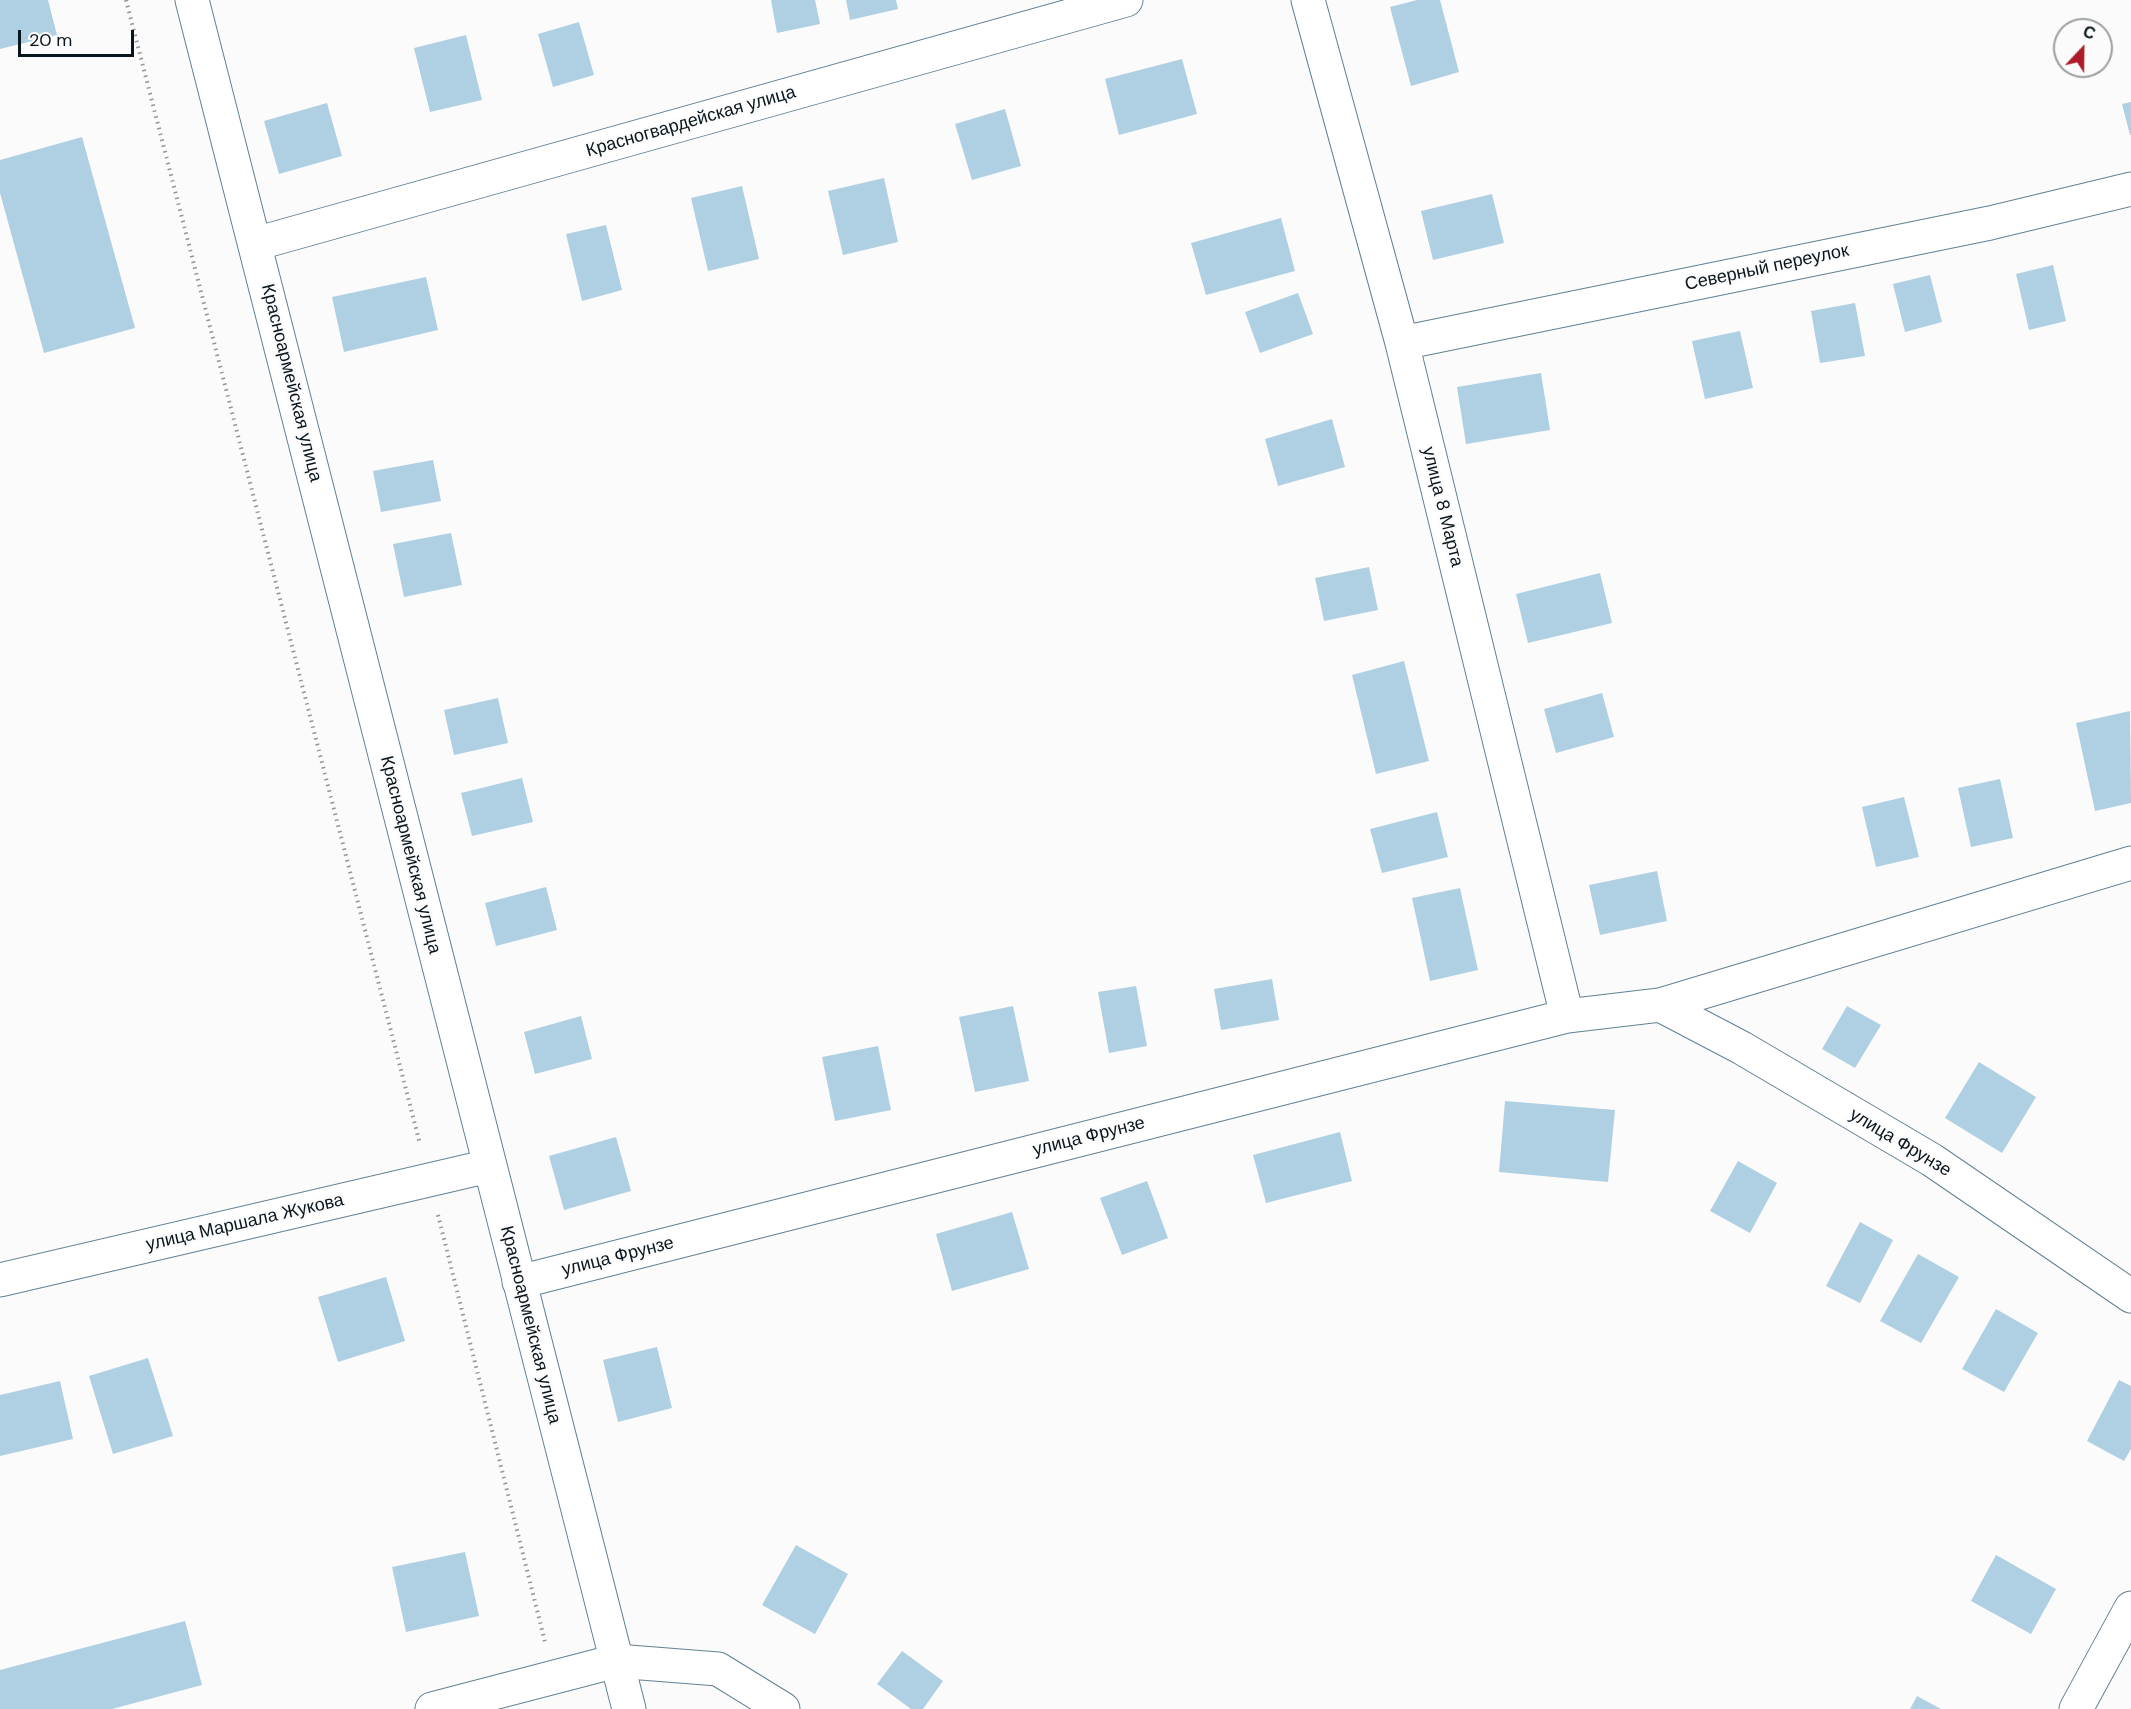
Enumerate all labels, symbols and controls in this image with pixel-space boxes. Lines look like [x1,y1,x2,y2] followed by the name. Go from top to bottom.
[21,18,136,56] scale bar
[2053,18,2113,78] north arrow
[2080,21,2098,45] text: С
[29,28,72,52] text: 20 m
[584,82,798,162] street label: Красногвардейская улица
[1683,240,1851,296] street label: Северный переулок
[256,282,326,484] street label: Красноармейская улица
[1417,445,1467,569] street label: улица 8 Марта
[375,754,445,956] street label: Красноармейская улица
[1845,1104,1955,1182] street label: улица Фрунзе
[1031,1113,1147,1161] street label: улица Фрунзе
[144,1190,346,1256] street label: улица Маршала Жукова
[495,1224,565,1426] street label: Красноармейская улица
[560,1233,676,1281] street label: улица Фрунзе

